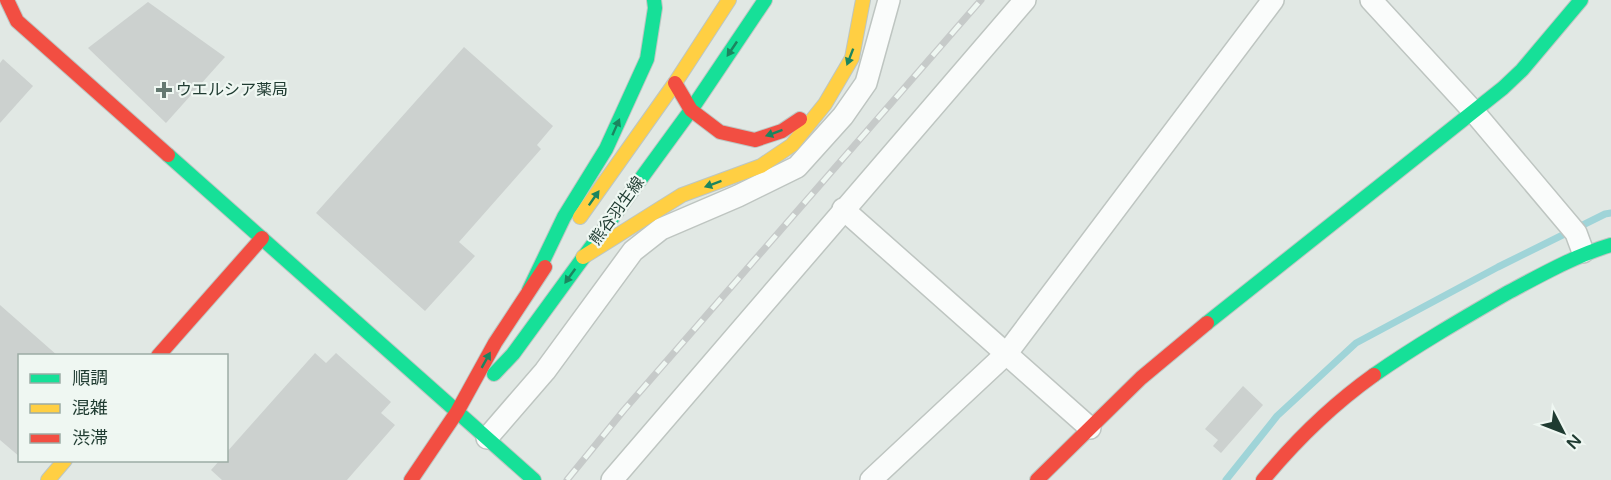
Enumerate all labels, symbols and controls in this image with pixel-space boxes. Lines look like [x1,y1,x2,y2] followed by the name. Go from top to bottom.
[726,40,738,56] one-way arrow
[845,48,855,66] one-way arrow
[176,80,288,100] place label: ウエルシア薬局
[157,83,171,97] marker: ウエルシア薬局
[611,118,621,136] one-way arrow
[765,129,783,139] one-way arrow
[585,173,649,249] street label: 熊谷羽生線
[704,179,722,189] one-way arrow
[588,191,600,207] one-way arrow
[564,267,576,283] one-way arrow
[481,352,491,369] one-way arrow
[18,354,228,462] legend
[72,367,108,389] text: 順調
[72,397,108,419] text: 混雑
[1533,402,1593,462] north arrow
[72,427,108,449] text: 渋滞
[1562,430,1585,453] text: N

